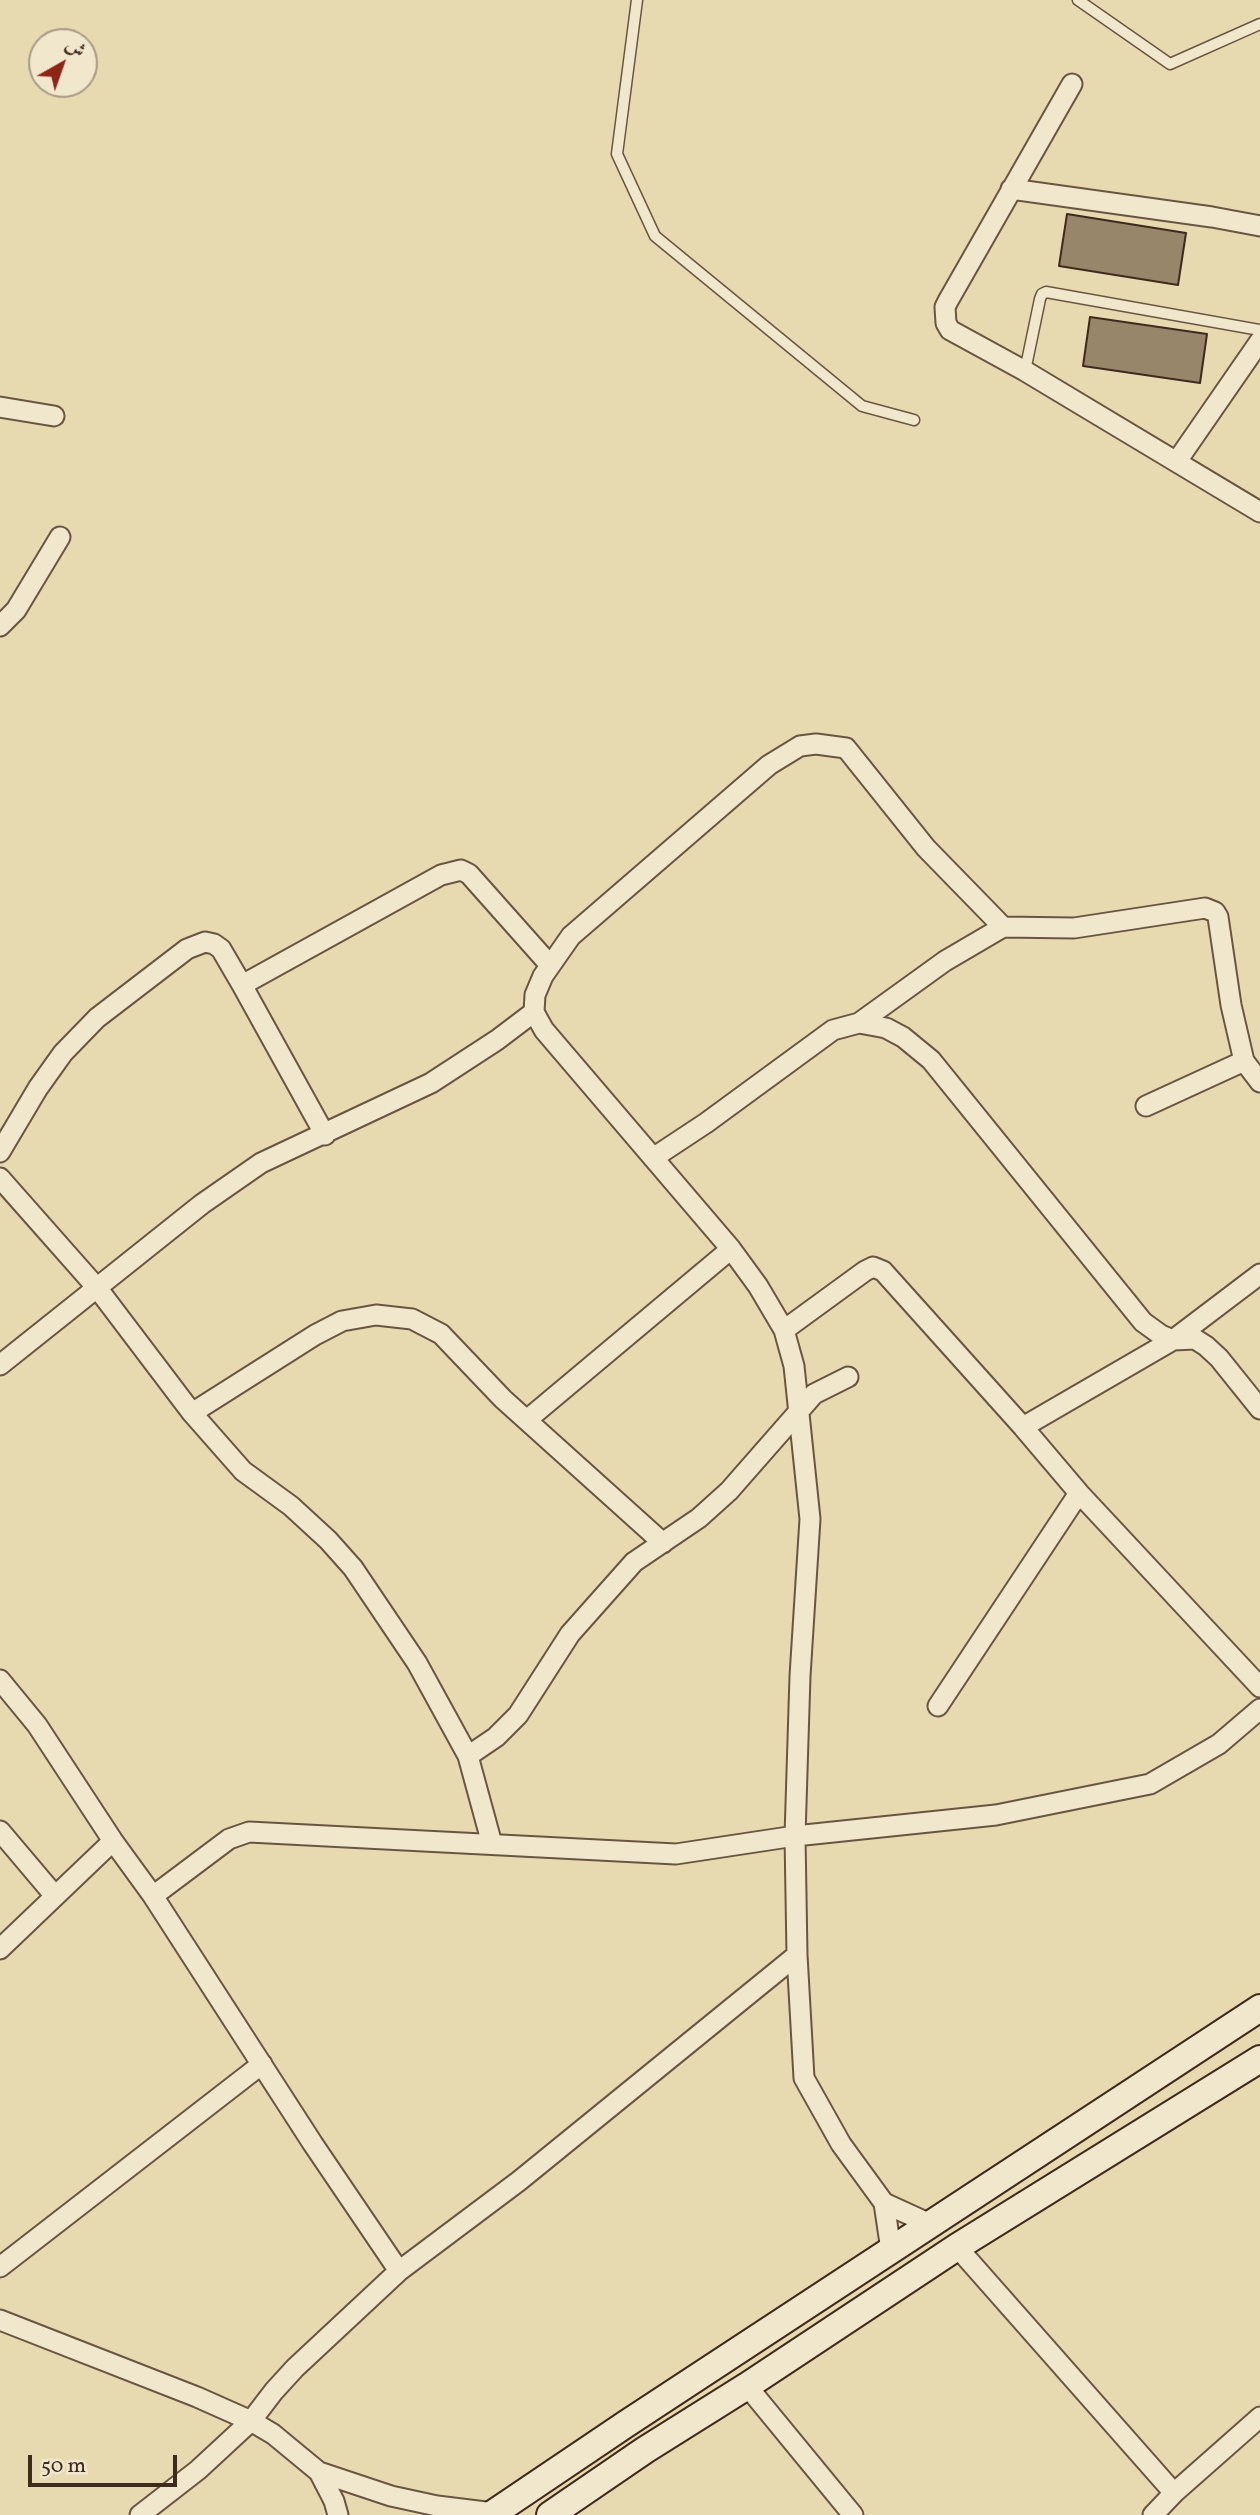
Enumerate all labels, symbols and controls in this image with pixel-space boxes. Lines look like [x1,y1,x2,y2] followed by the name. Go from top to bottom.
[28,28,98,98] north arrow
[60,32,91,64] text: ش
[32,2442,180,2486] scale bar
[41,2452,86,2481] text: 50 m

